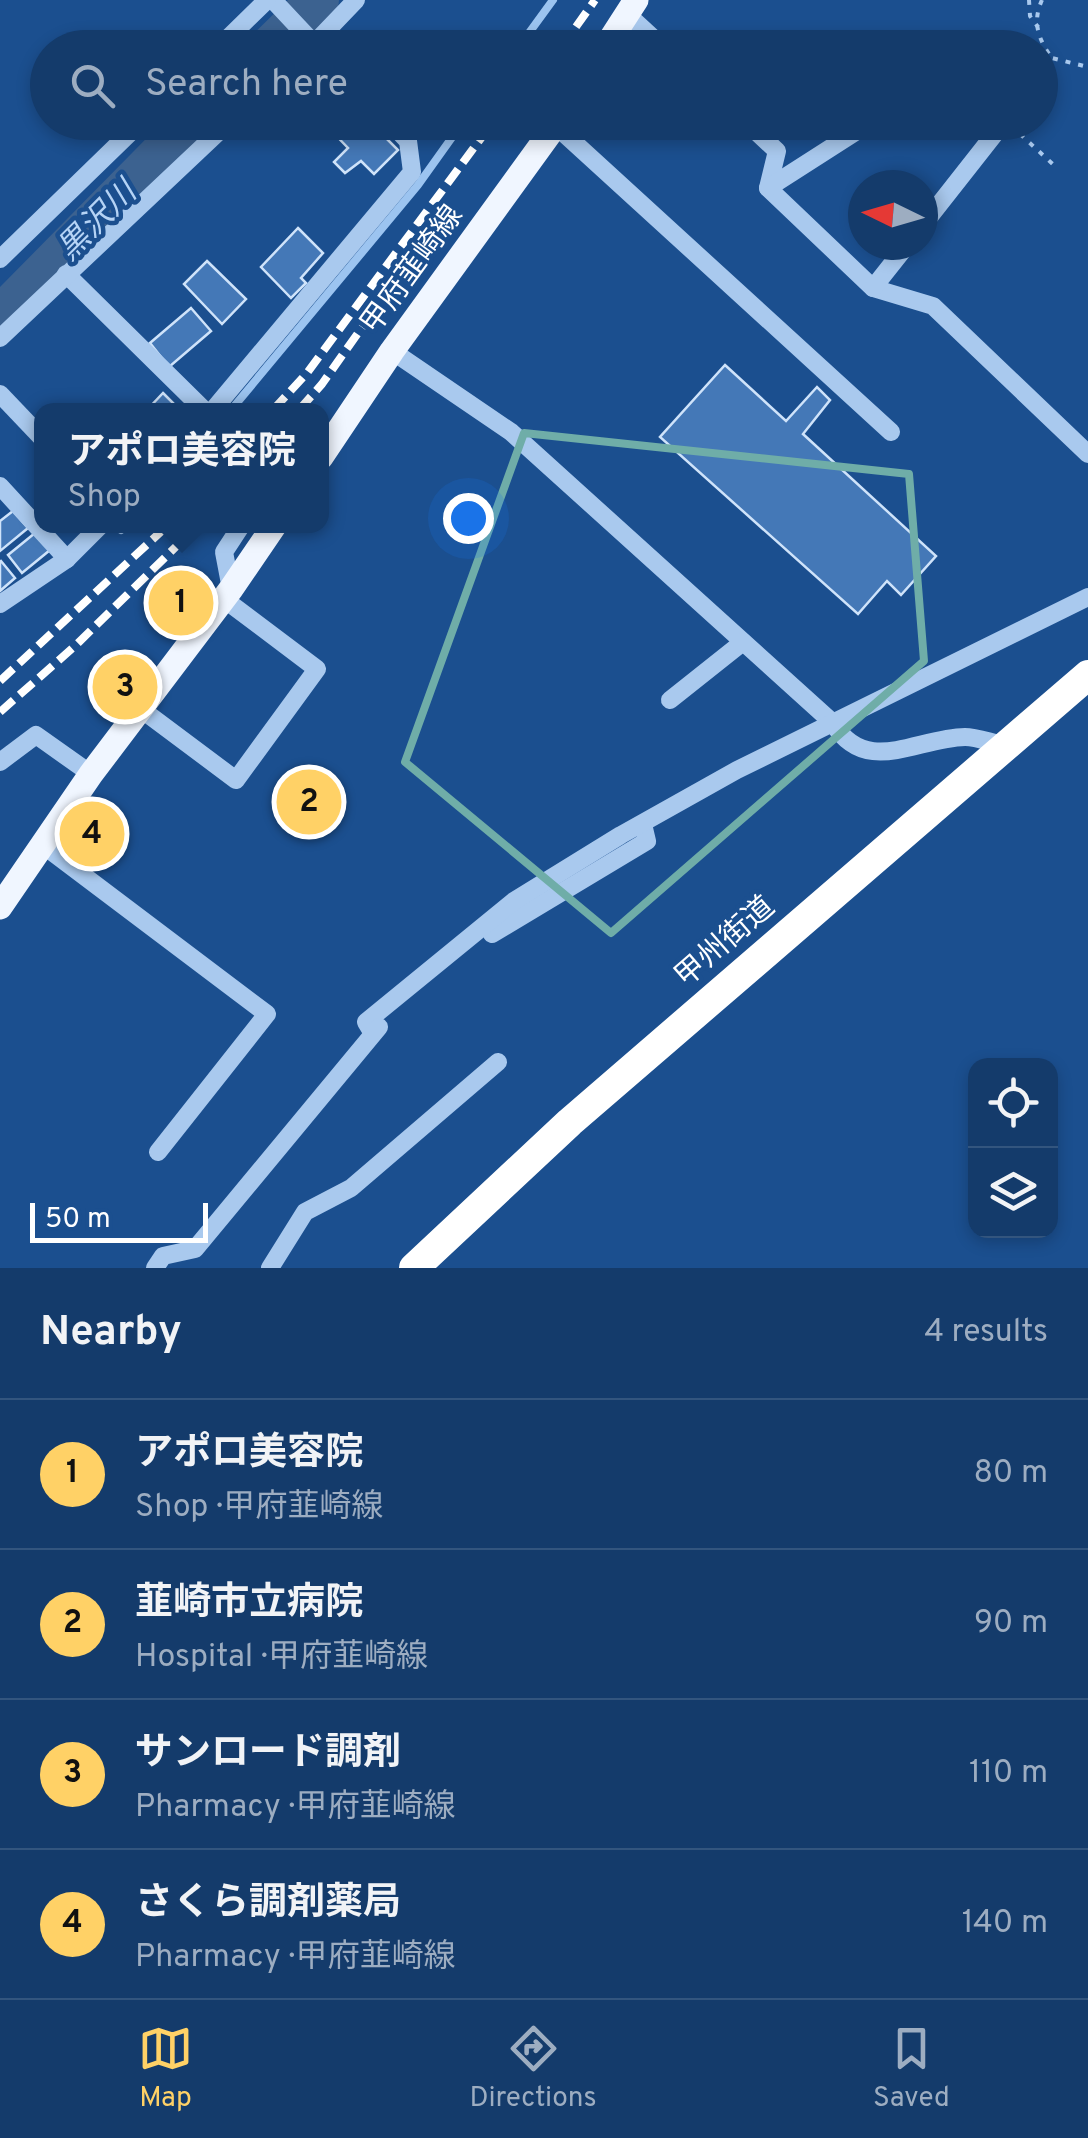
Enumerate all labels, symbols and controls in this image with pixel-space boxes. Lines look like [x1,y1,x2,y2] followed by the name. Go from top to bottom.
[30,30,1058,140] search box
[65,58,120,113] icon: search
[145,61,348,110] text: Search here
[848,170,938,260] north arrow
[50,172,148,270] water label: 黒沢川
[354,199,472,342] street label: 甲府韮崎線
[34,403,329,533] popup
[67,429,296,478] text: アポロ美容院
[67,478,141,518] text: Shop
[443,493,494,544] your location
[148,566,214,640] pin: 1
[92,650,158,724] pin: 3
[276,764,342,840] pin: 2
[59,796,124,872] pin: 4
[668,890,783,996] street label: 甲州街道
[968,1058,1058,1238] map controls
[968,1058,1058,1148] button: locate
[968,1148,1058,1238] button: layers
[30,1198,208,1242] scale bar
[45,1202,111,1238] text: 50 m
[40,1307,182,1360] text: Nearby
[924,1313,1048,1353] text: 4 results
[135,1430,363,1479] text: アポロ美容院
[66,1454,79,1494] text: 1
[974,1454,1048,1494] text: 80 m
[135,1488,383,1528] text: Shop · 甲府韮崎線
[135,1580,363,1629] text: 韮崎市立病院
[63,1604,82,1644] text: 2
[974,1604,1048,1644] text: 90 m
[135,1638,428,1678] text: Hospital · 甲府韮崎線
[135,1730,401,1779] text: サンロード調剤
[63,1754,82,1794] text: 3
[969,1754,1048,1794] text: 110 m
[135,1788,456,1828] text: Pharmacy · 甲府韮崎線
[135,1880,401,1929] text: さくら調剤薬局
[62,1904,83,1944] text: 4
[962,1904,1048,1944] text: 140 m
[135,1938,456,1978] text: Pharmacy · 甲府韮崎線
[138,2021,193,2117] tab: Map
[469,2021,597,2117] tab: Directions
[873,2021,950,2117] tab: Saved

